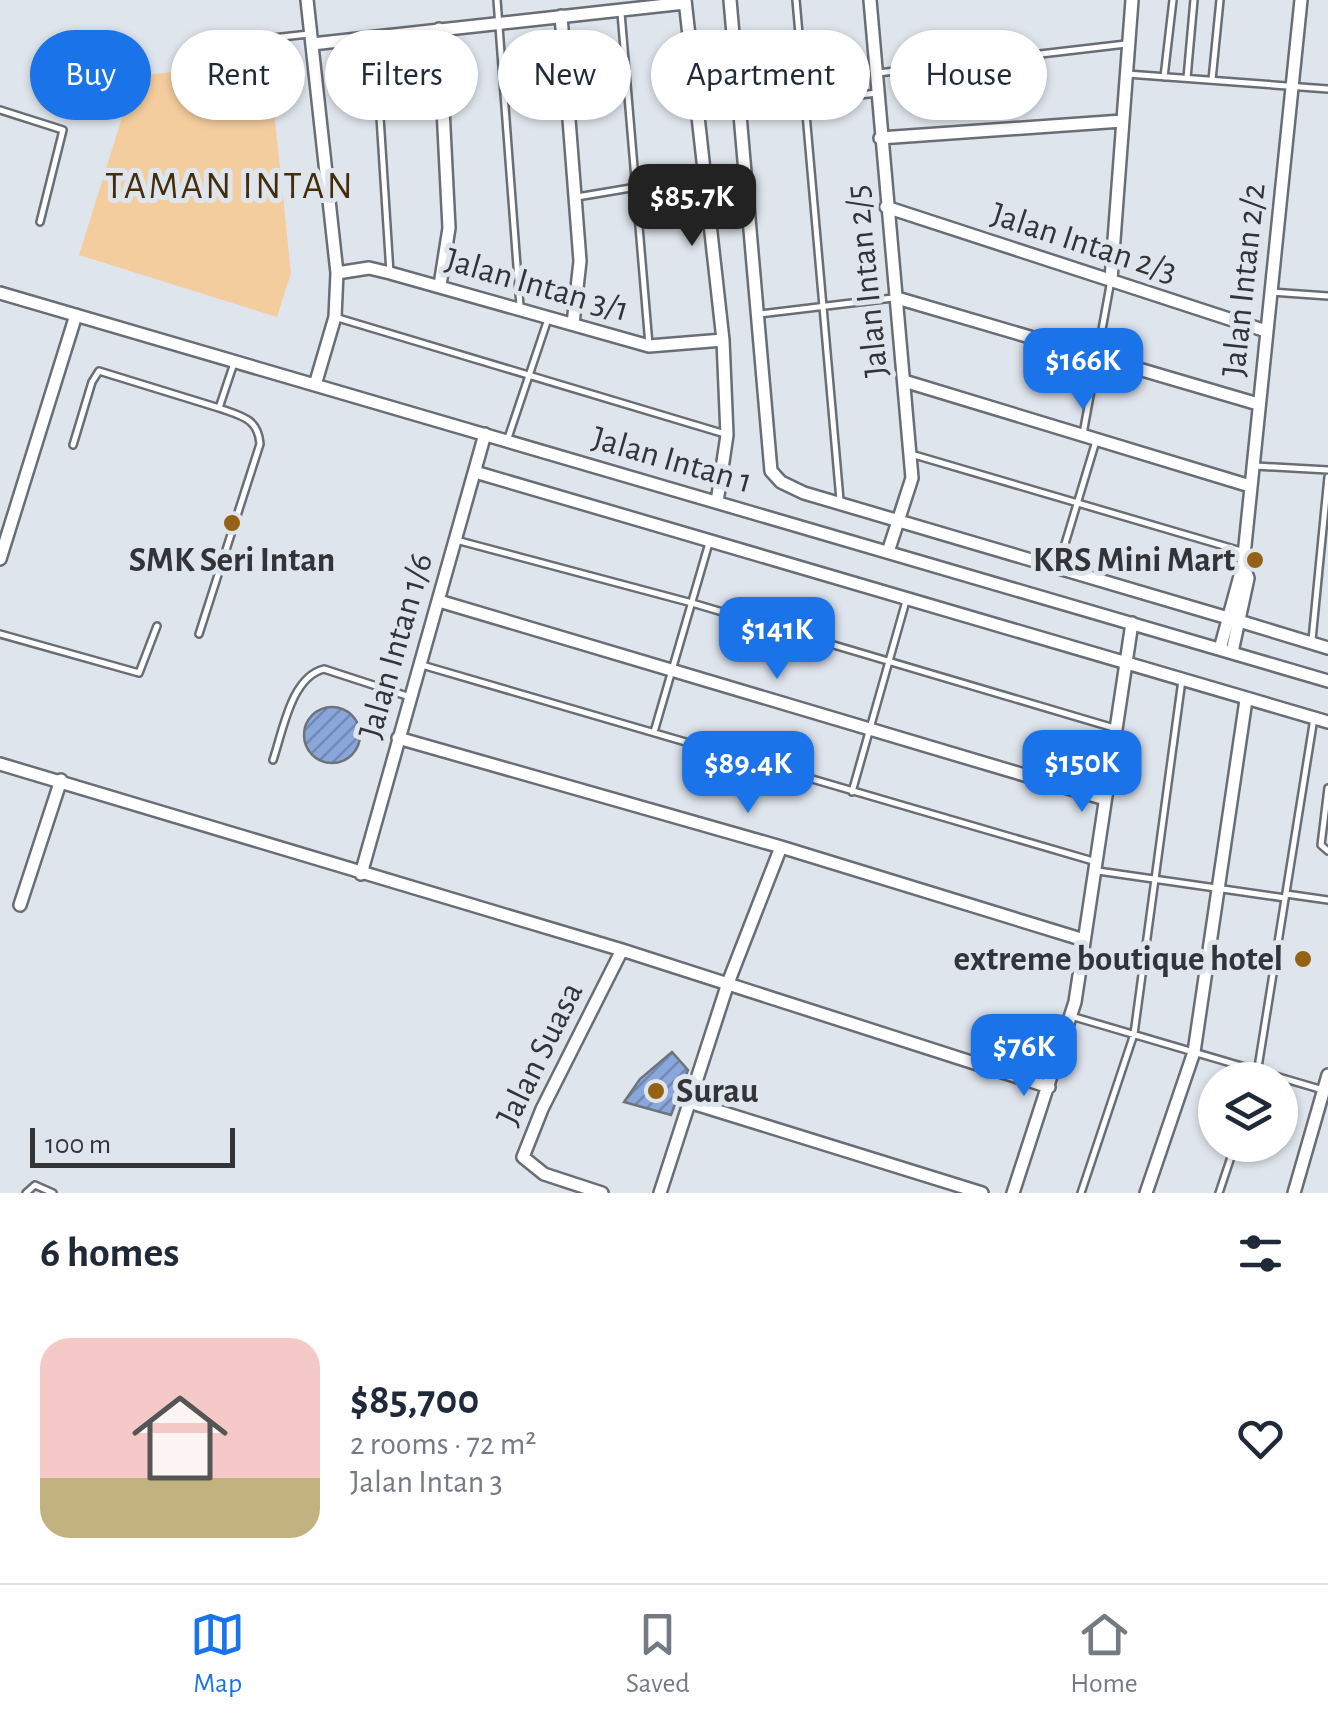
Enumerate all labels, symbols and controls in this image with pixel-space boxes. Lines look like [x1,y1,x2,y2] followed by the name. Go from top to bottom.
[30,30,151,120] chip: Buy
[171,30,305,120] chip: Rent
[325,30,478,120] chip: Filters
[498,30,631,120] chip: New
[651,30,870,120] chip: Apartment
[890,30,1047,120] chip: House
[611,164,773,249] pin: $85.7K
[105,168,355,206] district label: TAMAN INTAN
[650,180,734,212] text: $85.7K
[1216,181,1272,379] street label: Jalan Intan 2/2
[840,183,894,379] street label: Jalan Intan 2/5
[987,197,1181,289] street label: Jalan Intan 2/3
[441,242,633,328] street label: Jalan Intan 3/1
[1013,328,1153,413] pin: $166K
[1045,344,1121,376] text: $166K
[588,420,756,500] street label: Jalan Intan 1
[221,512,243,534] marker: SMK Seri Intan
[129,543,335,578] place label: SMK Seri Intan
[1033,543,1235,578] place label: KRS Mini Mart
[353,549,439,743] street label: Jalan Intan 1/6
[1244,549,1266,571] marker: KRS Mini Mart
[707,597,847,682] pin: $141K
[741,613,813,645] text: $141K
[1012,730,1152,815] pin: $150K
[667,731,829,816] pin: $89.4K
[1044,746,1120,778] text: $150K
[704,747,792,779] text: $89.4K
[954,942,1283,977] place label: extreme boutique hotel
[1292,948,1314,970] marker: extreme boutique hotel
[490,977,590,1131] street label: Jalan Suasa
[965,1014,1083,1099] pin: $76K
[993,1030,1055,1062] text: $76K
[1198,1062,1298,1162] map controls
[1198,1062,1298,1162] button: layers
[676,1074,758,1109] place label: Surau
[645,1080,667,1102] marker: Surau
[30,1123,235,1168] scale bar
[45,1131,111,1159] text: 100 m
[1233,1226,1288,1281] icon: filters
[40,1232,179,1274] text: 6 homes
[120,1378,240,1498] icon: home
[350,1379,479,1421] text: $85,700
[1233,1411,1288,1466] icon: heart
[350,1428,537,1460] text: 2 rooms · 72 m²
[350,1466,503,1498] text: Jalan Intan 3
[190,1607,245,1701] tab: Map
[626,1607,690,1701] tab: Saved
[1070,1607,1138,1701] tab: Home

